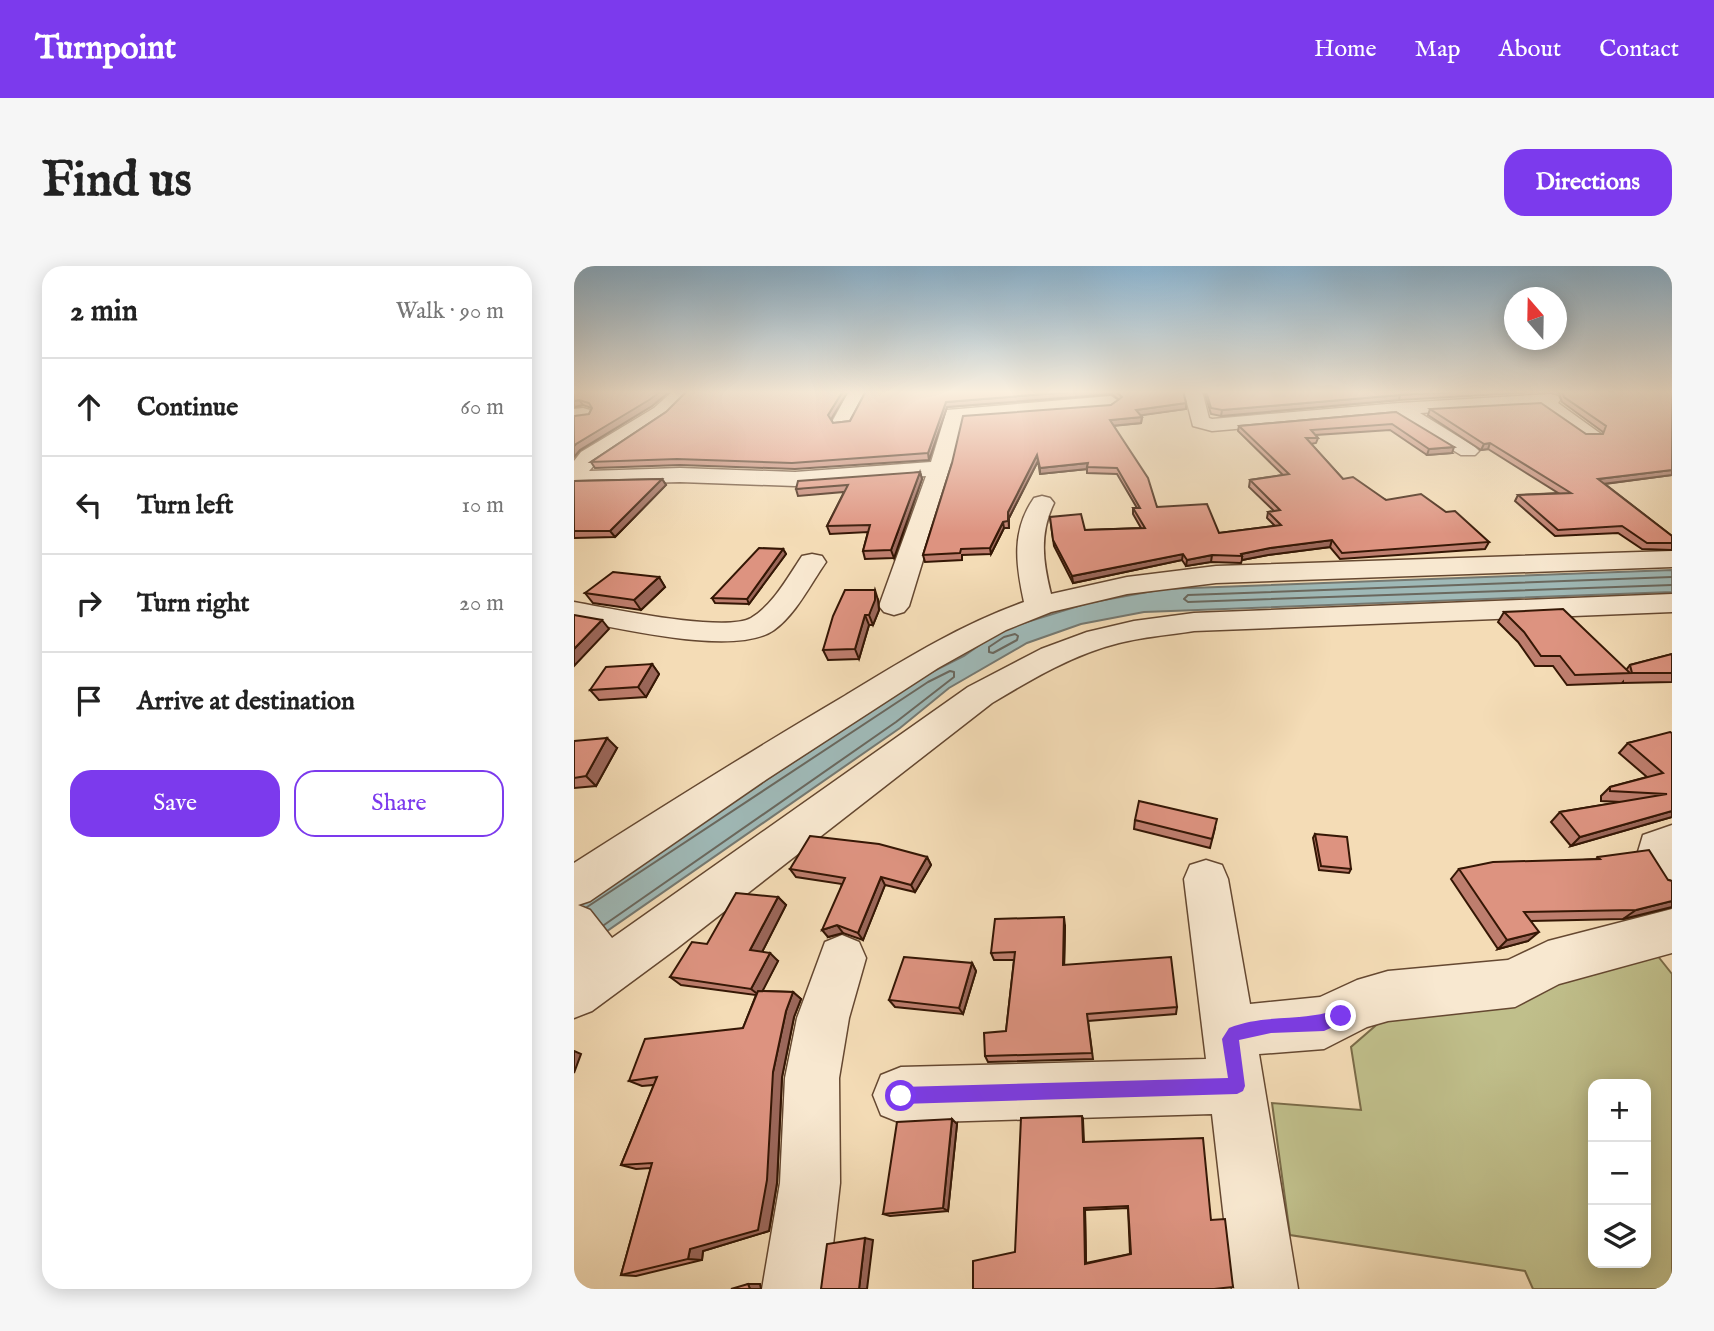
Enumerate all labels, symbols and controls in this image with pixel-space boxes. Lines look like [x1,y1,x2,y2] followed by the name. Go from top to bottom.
[35,28,176,70] text: Turnpoint
[1314,34,1377,65] text: Home
[1415,34,1461,65] text: Map
[1499,34,1561,65] text: About
[1599,34,1679,65] text: Contact
[1504,149,1672,216] button: Directions
[42,151,192,213] text: Find us
[1504,287,1567,350] north arrow
[70,293,138,331] text: 2 min
[396,297,504,326] text: Walk · 90 m
[70,388,108,426] icon: ahead
[137,391,238,424] text: Continue
[460,393,504,422] text: 60 m
[70,486,108,524] icon: left
[137,489,234,522] text: Turn left
[461,491,504,520] text: 10 m
[70,584,108,622] icon: right
[137,587,250,620] text: Turn right
[459,589,504,618] text: 20 m
[70,682,108,720] icon: arrive
[137,685,355,718] text: Arrive at destination
[70,770,280,837] button: Save
[294,770,504,837] button: Share
[1325,1000,1356,1031] route end
[1588,1079,1651,1268] map controls
[1588,1079,1651,1142] button: +
[885,1080,916,1111] route start
[1588,1142,1651,1205] button: −
[1588,1205,1651,1268] button: layers

